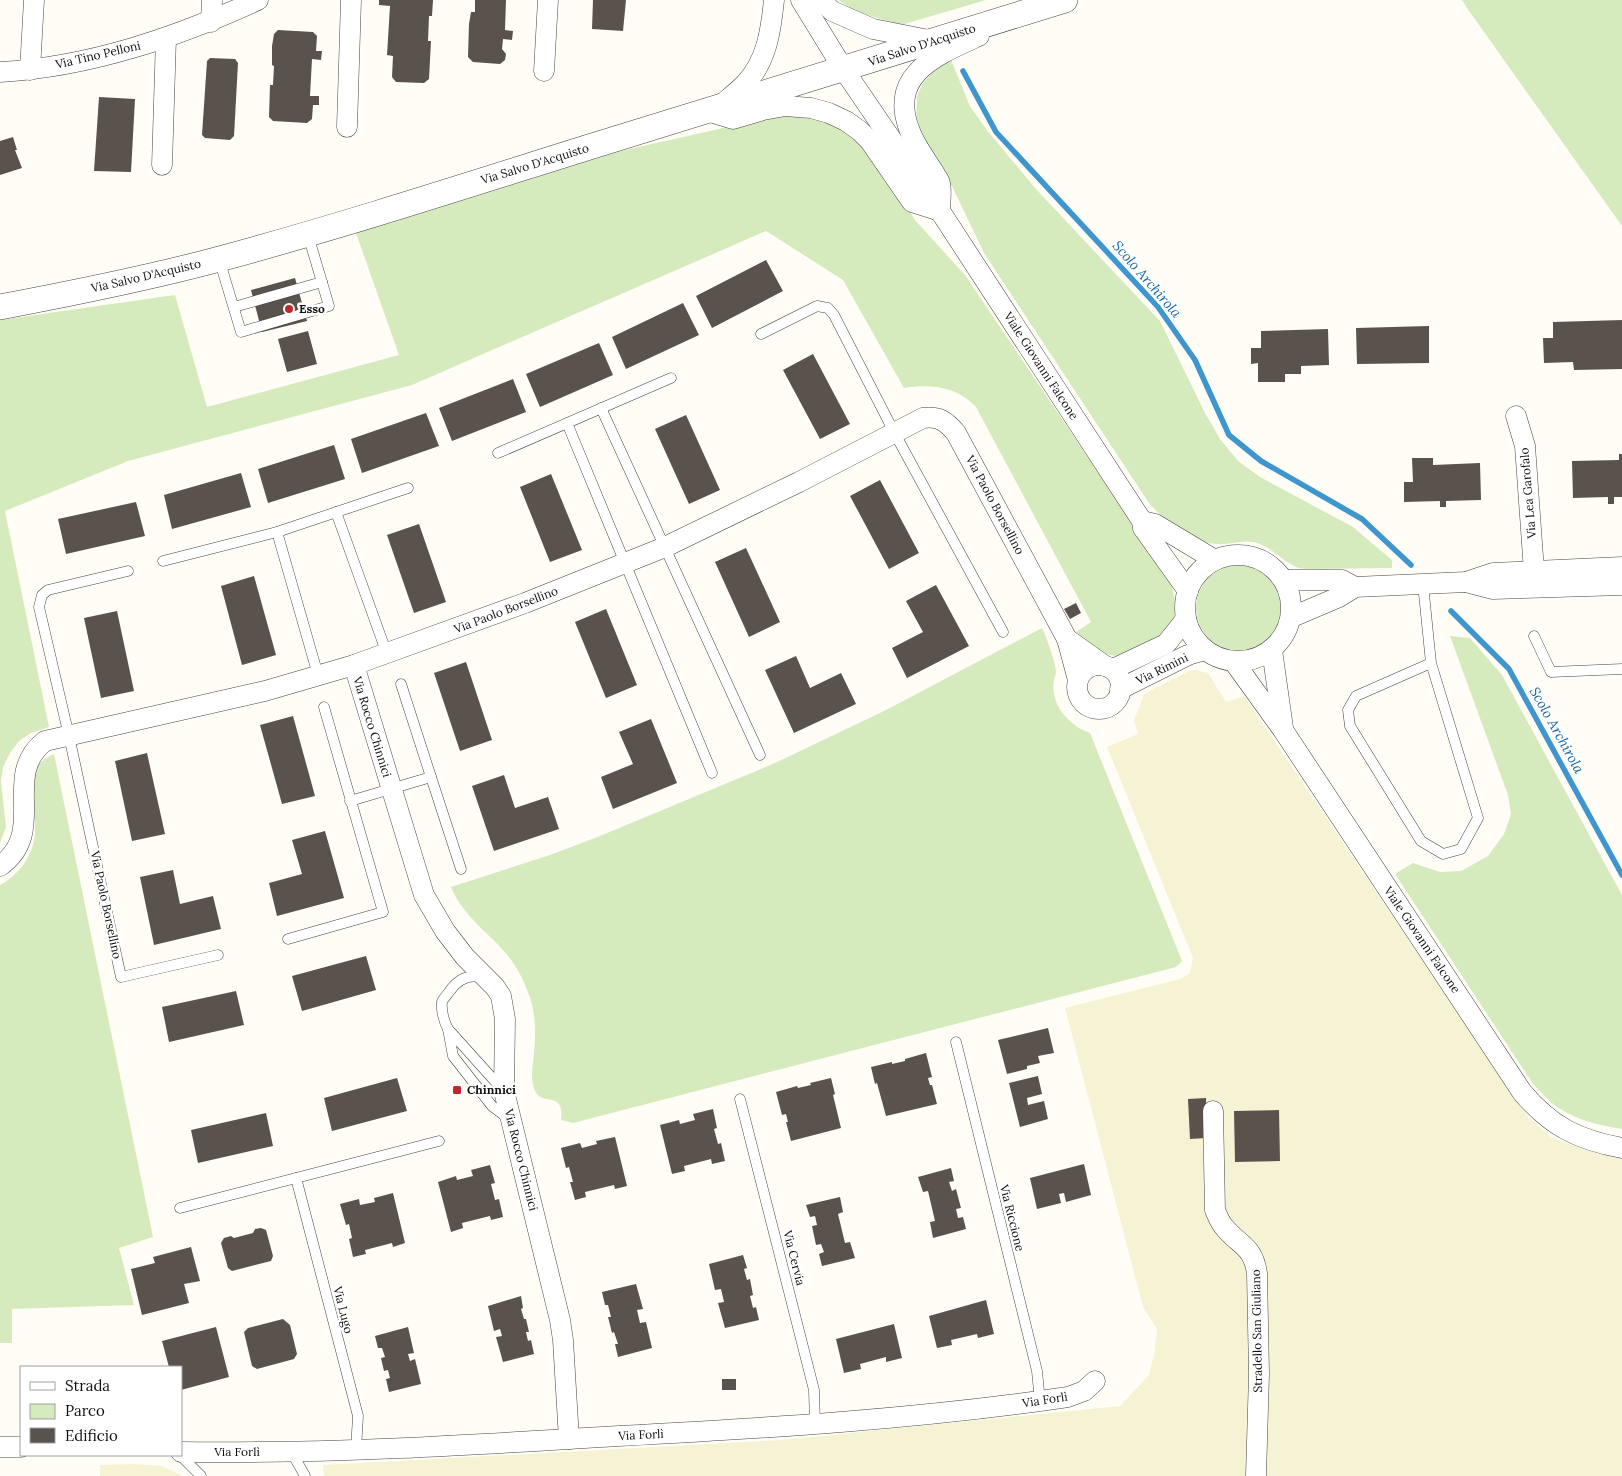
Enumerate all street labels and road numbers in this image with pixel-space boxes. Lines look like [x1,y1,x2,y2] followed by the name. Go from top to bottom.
[865,20,977,69] street label: Via Salvo D'Acquisto
[53,37,142,72] street label: Via Tino Pelloni
[478,140,591,187] street label: Via Salvo D'Acquisto
[89,256,202,296] street label: Via Salvo D'Acquisto
[1000,308,1082,423] street label: Viale Giovanni Falcone
[1516,447,1539,540] street label: Via Lea Garofalo
[962,452,1028,557] street label: Via Paolo Borsellino
[451,583,560,637] street label: Via Paolo Borsellino
[1132,650,1190,688] street label: Via Rimini
[350,674,395,779] street label: Via Rocco Chinnici
[87,848,125,960] street label: Via Paolo Borsellino
[1381,883,1464,996] street label: Viale Giovanni Falcone
[501,1106,541,1212] street label: Via Rocco Chinnici
[997,1182,1028,1253] street label: Via Riccione
[780,1228,809,1287] street label: Via Cervia
[1248,1269,1265,1393] street label: Stradello San Giuliano
[330,1284,357,1335] street label: Via Lugo
[1020,1389,1069,1411] street label: Via Forlì
[617,1426,664,1443] street label: Via Forlì
[213,1444,260,1459] street label: Via Forlì

